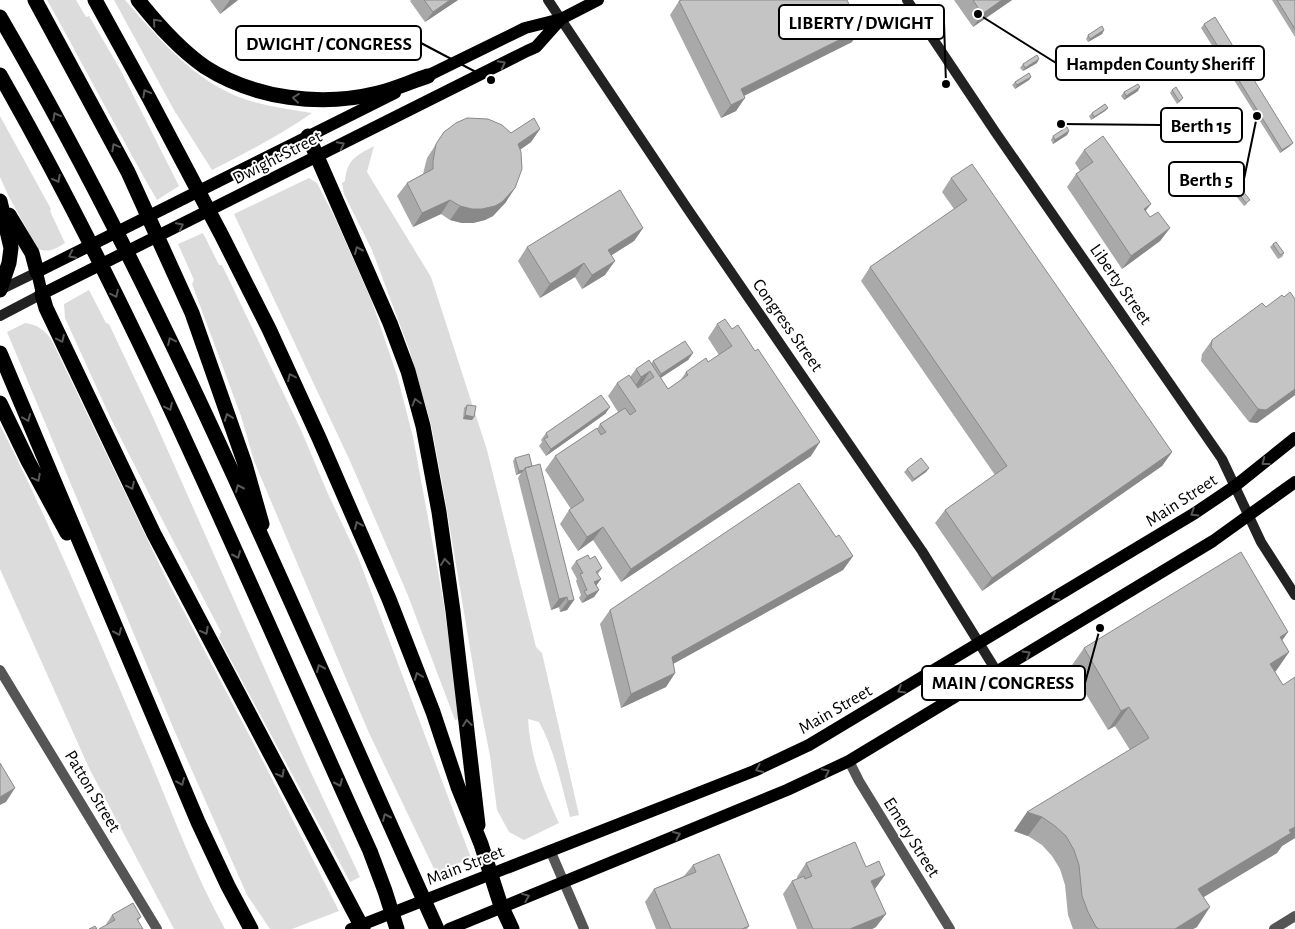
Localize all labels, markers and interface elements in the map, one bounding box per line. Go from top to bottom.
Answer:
callout: LIBERTY / DWIGHT [779,5,944,39]
text: LIBERTY / DWIGHT [788,14,934,33]
one-way arrow [153,19,162,28]
callout: DWIGHT / CONGRESS [236,26,421,60]
text: DWIGHT / CONGRESS [246,35,412,54]
callout: Hampden County Sheriff [1056,46,1264,80]
text: Hampden County Sheriff [1066,55,1256,74]
one-way arrow [496,60,505,70]
one-way arrow [143,90,153,99]
one-way arrow [291,93,299,104]
callout: Berth 15 [1161,108,1242,142]
one-way arrow [52,112,62,121]
text: Berth 15 [1170,117,1232,136]
street label: Dwight Street [230,128,325,188]
one-way arrow [336,141,345,151]
one-way arrow [111,143,121,152]
callout: Berth 5 [1169,162,1244,196]
text: Berth 5 [1179,171,1233,190]
one-way arrow [51,174,61,183]
one-way arrow [175,222,184,232]
street label: Liberty Street [1086,241,1155,328]
one-way arrow [354,246,365,255]
one-way arrow [68,248,77,259]
street label: Congress Street [749,276,826,375]
one-way arrow [109,289,119,298]
one-way arrow [55,334,65,343]
one-way arrow [167,337,177,346]
one-way arrow [287,373,297,382]
one-way arrow [412,398,422,407]
one-way arrow [163,402,174,411]
one-way arrow [21,413,32,422]
one-way arrow [224,413,234,422]
one-way arrow [1262,456,1271,464]
street label: Main Street [1143,471,1221,531]
one-way arrow [31,473,41,482]
one-way arrow [125,481,135,490]
one-way arrow [234,484,245,493]
one-way arrow [1191,507,1200,517]
one-way arrow [353,521,364,530]
one-way arrow [230,550,241,559]
one-way arrow [441,557,451,566]
one-way arrow [1052,591,1061,601]
one-way arrow [199,625,209,634]
one-way arrow [111,627,122,636]
one-way arrow [1021,651,1030,660]
one-way arrow [316,665,326,674]
callout: MAIN / CONGRESS [922,666,1085,700]
one-way arrow [414,672,424,680]
text: MAIN / CONGRESS [932,674,1074,693]
street label: Main Street [796,682,875,738]
one-way arrow [898,684,907,694]
one-way arrow [462,718,473,726]
street label: Patton Street [61,748,124,836]
one-way arrow [755,762,764,773]
one-way arrow [821,768,830,778]
one-way arrow [275,769,285,778]
one-way arrow [174,777,185,786]
one-way arrow [333,778,343,787]
street label: Emery Street [880,794,943,881]
one-way arrow [382,813,393,822]
one-way arrow [672,831,680,841]
street label: Main Street [424,843,507,889]
one-way arrow [521,893,530,903]

